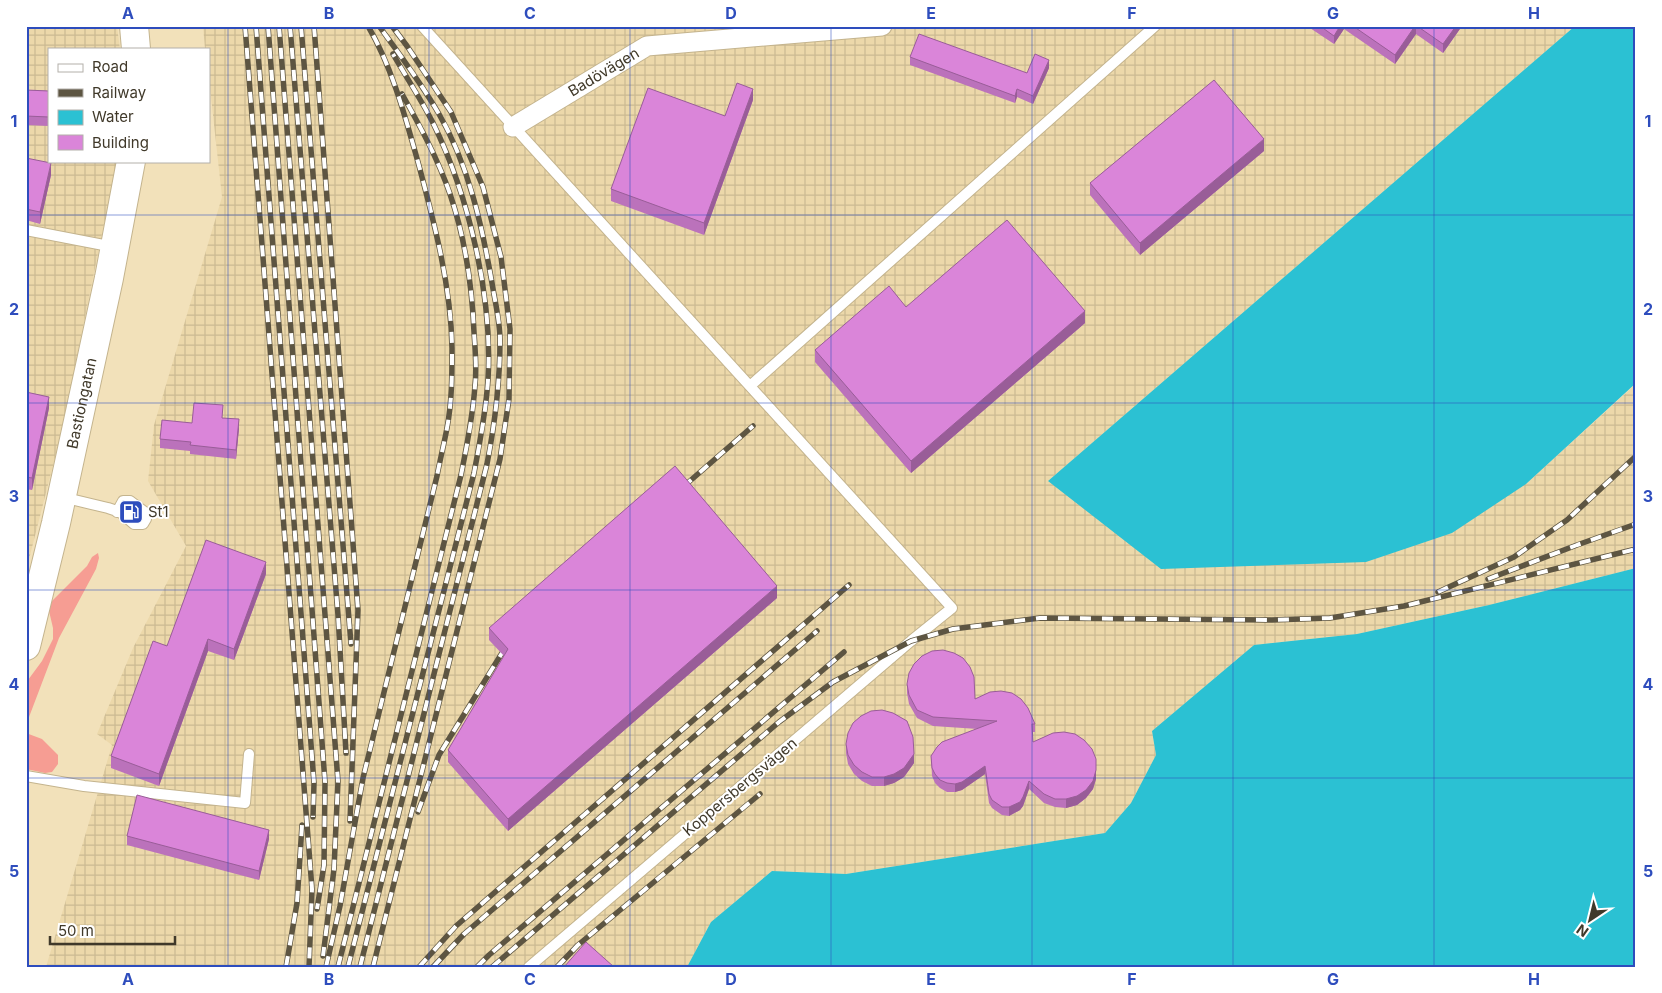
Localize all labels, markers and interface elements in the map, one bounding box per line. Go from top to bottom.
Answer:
text: A [122,3,134,23]
text: B [324,3,334,23]
text: C [524,3,536,23]
text: D [725,3,737,23]
text: E [926,3,936,23]
text: F [1127,3,1137,23]
text: G [1327,3,1339,23]
text: H [1528,3,1540,23]
street label: Badövägen [564,43,643,101]
legend [48,48,210,162]
text: Road [92,57,128,76]
text: Railway [92,83,147,102]
text: Water [92,107,134,126]
text: 1 [11,111,17,131]
text: 1 [1645,111,1651,131]
text: Building [92,133,149,152]
text: 2 [9,299,19,319]
text: 2 [1643,299,1653,319]
street label: Bastiongatan [62,356,100,451]
text: 3 [9,486,19,506]
text: 3 [1643,486,1653,506]
fuel station icon: St1 [118,499,144,525]
place label: St1 [148,502,169,521]
text: 4 [9,674,20,694]
text: 4 [1643,674,1654,694]
street label: Koppersbergsvägen [679,733,801,840]
text: 5 [9,861,19,881]
text: 5 [1643,861,1653,881]
north arrow [1564,896,1614,946]
scale bar [50,913,175,945]
text: 50 m [58,921,94,940]
text: N [1573,921,1592,941]
text: A [122,969,134,989]
text: B [324,969,334,989]
text: C [524,969,536,989]
text: D [725,969,737,989]
text: E [926,969,936,989]
text: F [1127,969,1137,989]
text: G [1327,969,1339,989]
text: H [1528,969,1540,989]

